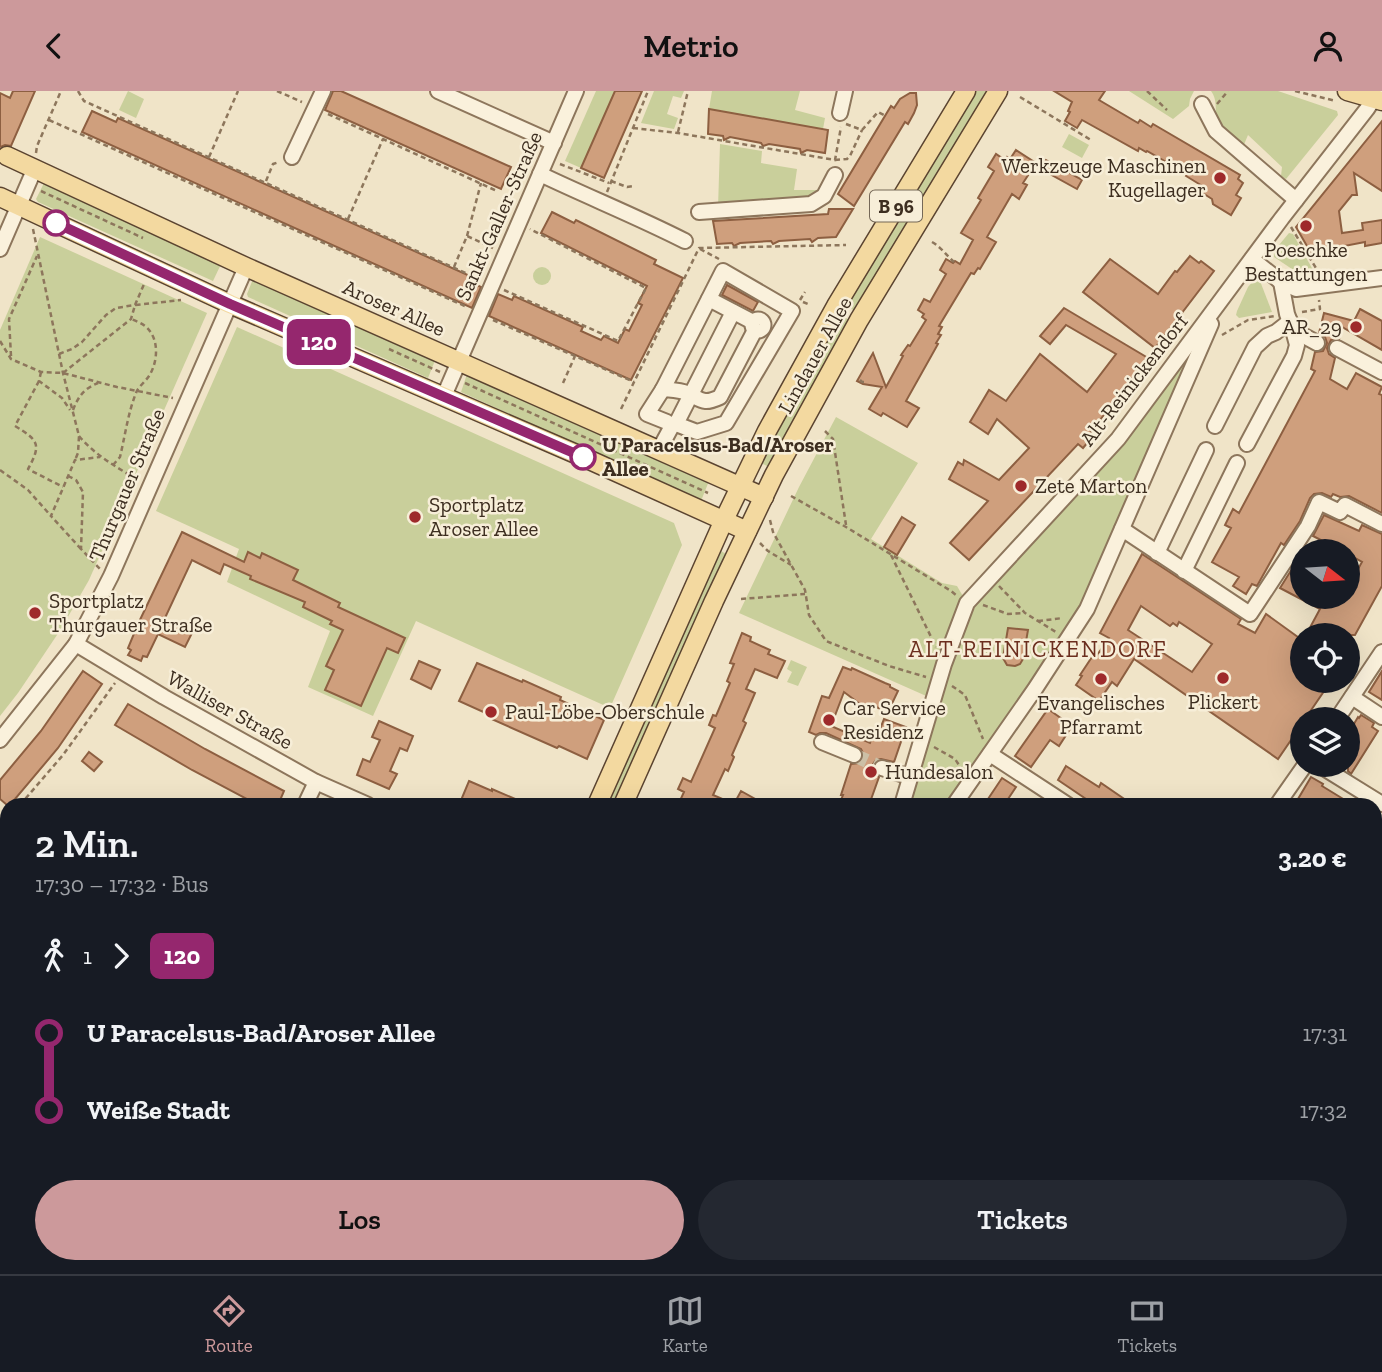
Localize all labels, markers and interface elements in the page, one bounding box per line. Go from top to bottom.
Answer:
icon: back [35,27,73,65]
text: Metrio [643,27,739,65]
icon: person [1309,27,1347,65]
street label: Sankt-Galler-Straße [450,127,547,304]
place label: Werkzeuge Maschinen Kugellager [1001,153,1206,202]
marker: Werkzeuge Maschinen Kugellager [1212,170,1228,186]
road number: B 96 [870,190,922,221]
unlabelled marker [43,210,69,236]
marker: Poeschke Bestattungen [1298,218,1314,234]
place label: Poeschke Bestattungen [1245,237,1367,286]
street label: Aroser Allee [339,274,449,341]
street label: Lindauer Allee [772,292,857,418]
street label: Alt-Reinickendorf [1074,308,1194,450]
place label: AR_29 [1282,314,1342,339]
line badge: 120 [279,319,359,365]
marker: AR_29 [1348,319,1364,335]
text: 120 [301,327,337,356]
street label: Thurgauer Straße [83,405,170,565]
place label: U Paracelsus-Bad/Aroser Allee [602,432,834,481]
marker: U Paracelsus-Bad/Aroser Allee [570,444,596,470]
place label: Zete Marton [1035,473,1147,498]
marker: Zete Marton [1013,478,1029,494]
place label: Sportplatz Aroser Allee [429,492,539,541]
marker: Sportplatz Aroser Allee [407,509,423,525]
north arrow [1290,539,1360,609]
map controls [1290,539,1360,777]
place label: Sportplatz Thurgauer Straße [49,588,213,637]
marker: Sportplatz Thurgauer Straße [27,605,43,621]
button: locate [1290,623,1360,693]
district label: ALT-REINICKENDORF [908,635,1168,663]
street label: Walliser Straße [163,665,298,754]
marker: Plickert [1215,670,1231,686]
marker: Evangelisches Pfarramt [1093,671,1109,687]
place label: Plickert [1188,689,1258,714]
place label: Evangelisches Pfarramt [1037,690,1165,739]
place label: Car Service Residenz [843,695,946,744]
place label: Paul-Löbe-Oberschule [505,699,705,724]
marker: Paul-Löbe-Oberschule [483,704,499,720]
button: layers [1290,707,1360,777]
marker: Car Service Residenz [821,712,837,728]
place label: Hundesalon [885,759,993,784]
marker: Hundesalon [863,764,879,780]
text: 2 Min. [35,821,138,867]
text: 3.20 € [1278,842,1347,874]
text: 17:30 – 17:32 · Bus [35,870,209,898]
icon: walk [35,937,73,975]
icon: forward [102,937,140,975]
text: 120 [164,941,200,970]
text: 1 [83,942,92,970]
text: U Paracelsus-Bad/Aroser Allee [87,1017,435,1049]
text: 17:31 [1302,1019,1347,1047]
text: Weiße Stadt [87,1094,230,1126]
text: 17:32 [1299,1096,1347,1124]
button: Los [35,1180,684,1260]
button: Tickets [698,1180,1347,1260]
tab: Route [205,1292,253,1357]
tab: Karte [662,1292,708,1357]
tab: Tickets [1117,1292,1177,1357]

